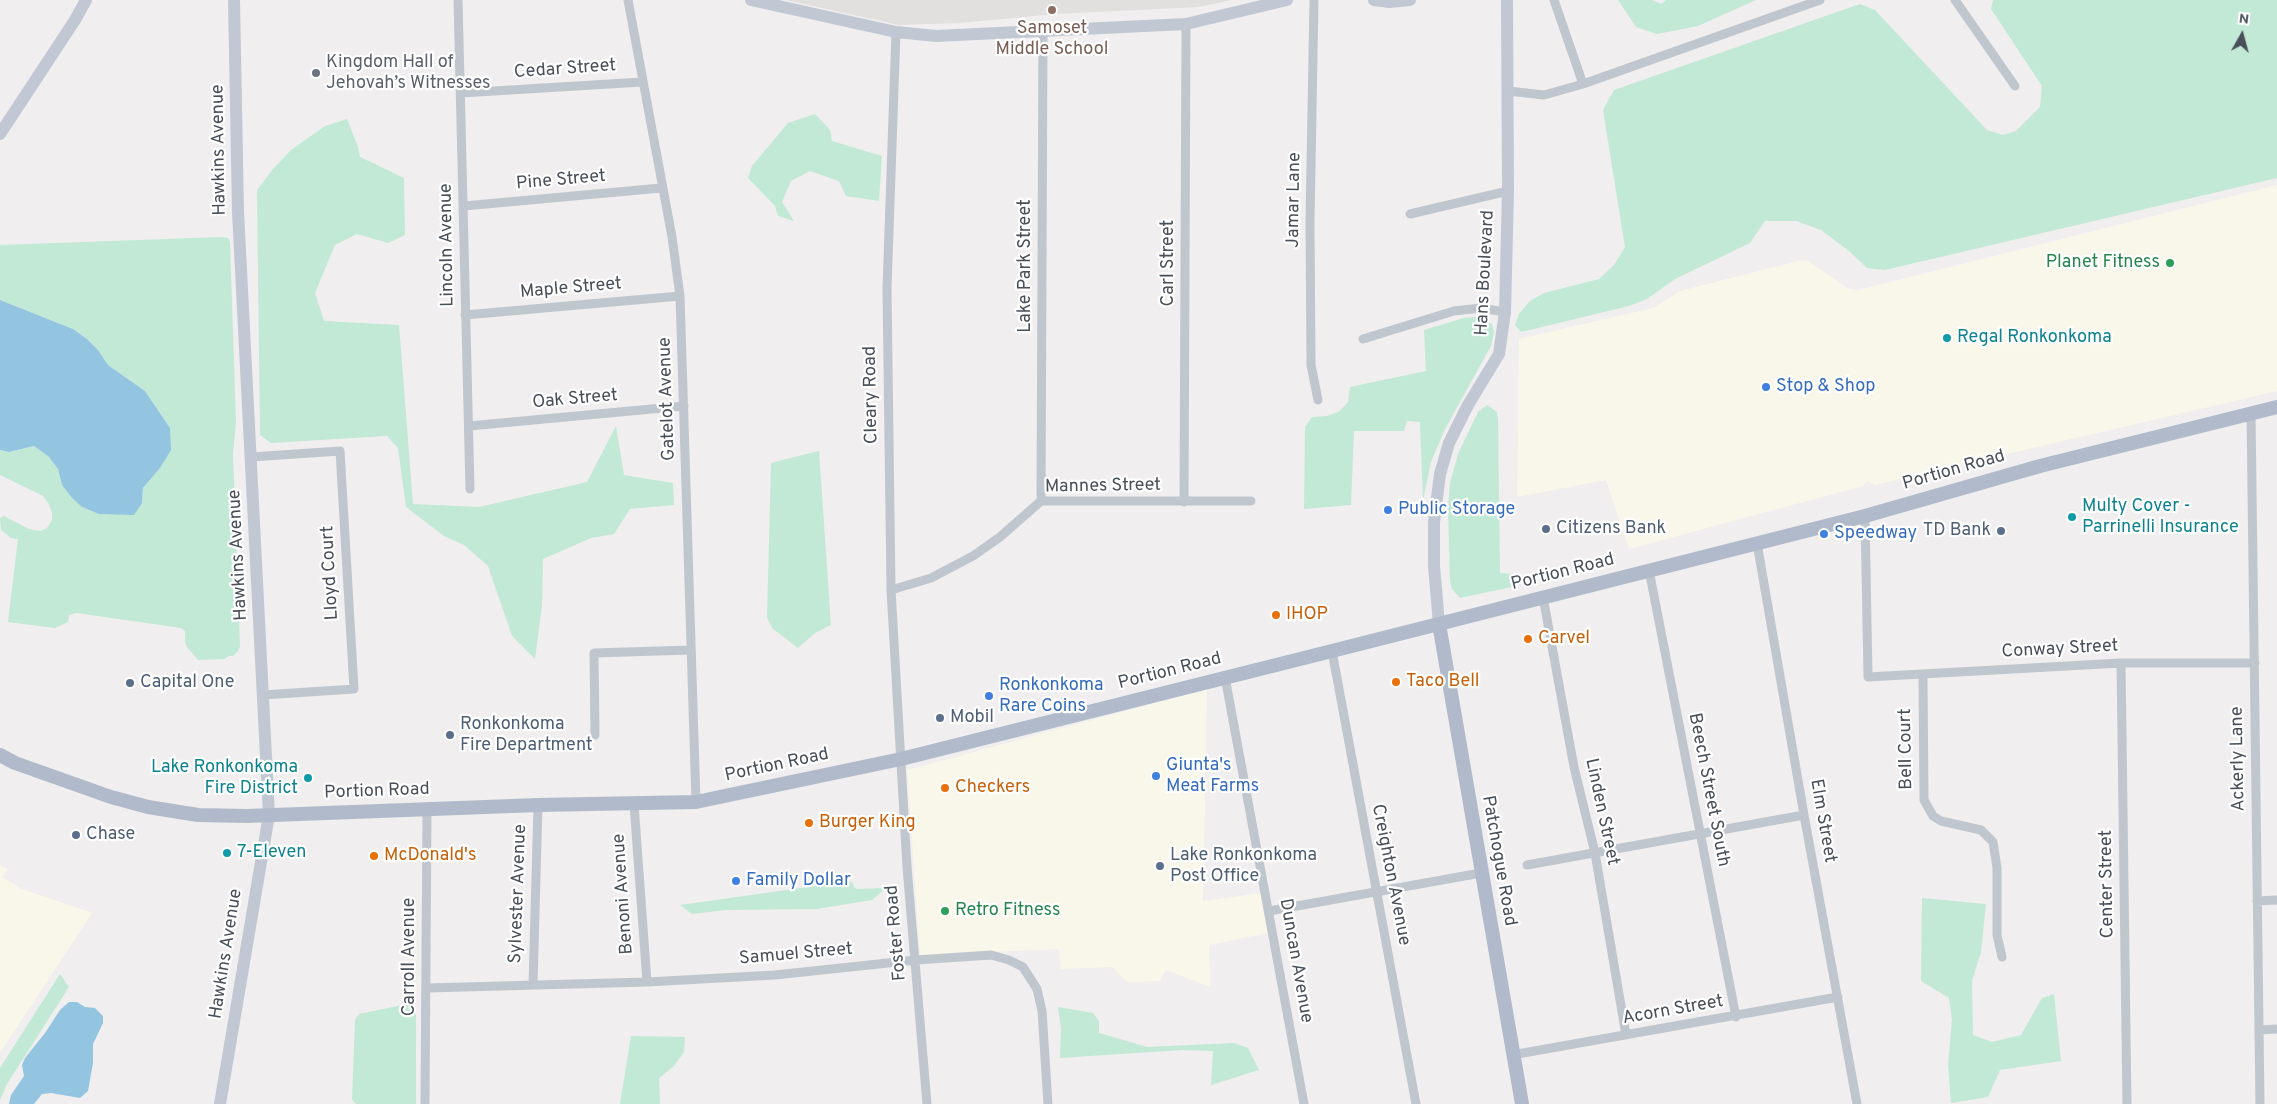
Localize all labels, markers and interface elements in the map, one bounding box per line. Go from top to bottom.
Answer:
marker: Samoset Middle School [1046,4,1058,16]
north arrow [2217,10,2267,60]
text: N [2238,11,2250,29]
place label: Samoset Middle School [996,18,1108,60]
place label: Kingdom Hall of Jehovah’s Witnesses [326,52,490,94]
street label: Cedar Street [513,56,617,84]
marker: Kingdom Hall of Jehovah’s Witnesses [310,67,322,79]
street label: Hawkins Avenue [208,84,232,216]
street label: Jamar Lane [1283,152,1307,248]
street label: Pine Street [515,166,607,196]
street label: Lincoln Avenue [436,183,460,307]
street label: Lake Park Street [1015,199,1037,333]
street label: Hans Boulevard [1472,210,1500,336]
street label: Carl Street [1158,220,1180,306]
place label: Planet Fitness [2046,252,2160,274]
marker: Planet Fitness [2164,257,2176,269]
street label: Maple Street [519,274,623,304]
place label: Regal Ronkonkoma [1957,327,2112,349]
marker: Regal Ronkonkoma [1941,332,1953,344]
street label: Gatelot Avenue [655,337,681,461]
street label: Cleary Road [860,346,884,444]
place label: Stop & Shop [1776,376,1875,398]
marker: Stop & Shop [1760,381,1772,393]
street label: Oak Street [531,386,619,414]
street label: Portion Road [1900,446,2008,496]
street label: Mannes Street [1045,475,1161,499]
street label: Hawkins Avenue [225,489,253,621]
place label: Multy Cover - Parrinelli Insurance [2082,496,2239,538]
place label: Public Storage [1398,499,1515,521]
marker: Public Storage [1382,504,1394,516]
marker: Multy Cover - Parrinelli Insurance [2066,511,2078,523]
place label: Citizens Bank [1556,518,1666,540]
place label: TD Bank [1923,520,1991,542]
marker: Citizens Bank [1540,523,1552,535]
place label: Speedway [1834,523,1917,545]
street label: Lloyd Court [318,525,344,621]
marker: TD Bank [1995,525,2007,537]
marker: Speedway [1818,528,1830,540]
street label: Portion Road [1509,550,1617,596]
place label: IHOP [1286,604,1328,626]
marker: IHOP [1270,609,1282,621]
place label: Carvel [1538,628,1590,650]
marker: Carvel [1522,633,1534,645]
street label: Conway Street [2001,636,2119,664]
street label: Portion Road [1116,649,1224,695]
place label: Taco Bell [1406,671,1480,693]
place label: Capital One [140,672,234,694]
place label: Ronkonkoma Rare Coins [999,675,1103,718]
marker: Taco Bell [1390,676,1402,688]
marker: Capital One [124,677,136,689]
marker: Ronkonkoma Rare Coins [983,690,995,702]
street label: Ackerly Lane [2227,706,2251,812]
place label: Mobil [950,707,994,729]
street label: Bell Court [1895,708,1919,790]
street label: Beech Street South [1682,711,1734,869]
marker: Mobil [934,712,946,724]
place label: Ronkonkoma Fire Department [460,714,593,756]
marker: Ronkonkoma Fire Department [444,729,456,741]
street label: Portion Road [723,744,831,788]
place label: Giunta's Meat Farms [1166,755,1259,798]
street label: Linden Street [1579,756,1623,868]
place label: Lake Ronkonkoma Fire District [151,757,298,800]
marker: Giunta's Meat Farms [1150,770,1162,782]
marker: Lake Ronkonkoma Fire District [302,772,314,784]
place label: Checkers [955,777,1030,799]
street label: Elm Street [1804,778,1840,864]
street label: Portion Road [324,779,430,805]
marker: Checkers [939,782,951,794]
street label: Patchogue Road [1476,794,1520,928]
street label: Creighton Avenue [1366,802,1414,948]
place label: Burger King [819,812,916,834]
marker: Burger King [803,817,815,829]
place label: Chase [86,824,135,846]
street label: Sylvester Avenue [506,824,532,964]
marker: Chase [70,829,82,841]
street label: Center Street [2096,829,2120,939]
street label: Benoni Avenue [609,833,639,955]
place label: 7-Eleven [237,842,306,864]
place label: McDonald's [384,845,476,867]
place label: Lake Ronkonkoma Post Office [1170,845,1317,888]
marker: 7-Eleven [221,847,233,859]
marker: McDonald's [368,850,380,862]
marker: Lake Ronkonkoma Post Office [1154,860,1166,872]
place label: Family Dollar [746,870,851,892]
marker: Family Dollar [730,875,742,887]
street label: Foster Road [882,884,912,982]
street label: Hawkins Avenue [206,887,248,1021]
street label: Duncan Avenue [1273,897,1317,1025]
street label: Carroll Avenue [399,898,421,1016]
place label: Retro Fitness [955,900,1060,922]
marker: Retro Fitness [939,905,951,917]
street label: Samuel Street [738,939,854,971]
street label: Acorn Street [1621,992,1725,1030]

